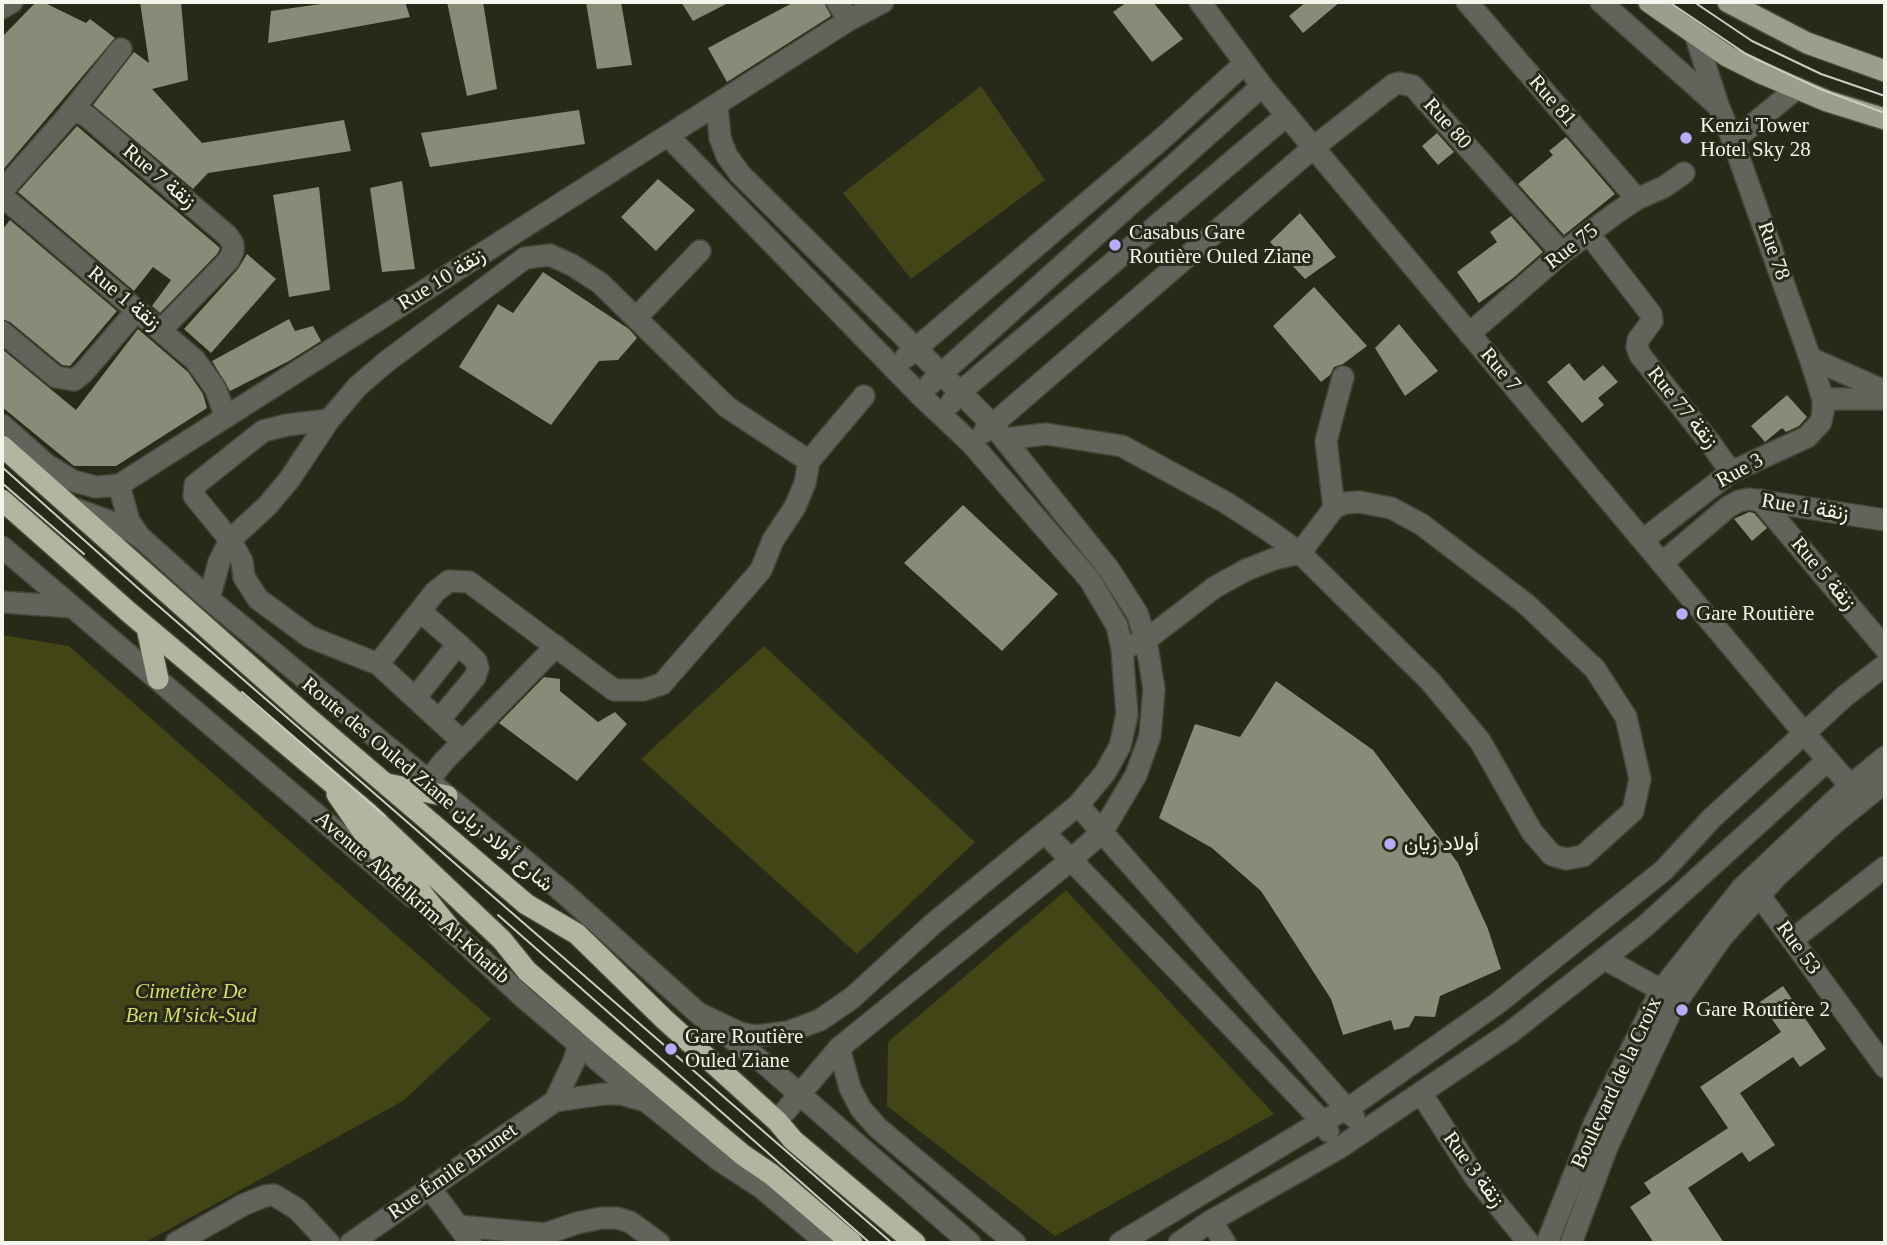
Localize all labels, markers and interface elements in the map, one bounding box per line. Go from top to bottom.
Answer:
street label: Rue 81 [1523,70,1581,132]
street label: Rue 80 [1418,93,1476,155]
place label: Kenzi Tower Hotel Sky 28 [1700,113,1811,163]
marker: Kenzi Tower Hotel Sky 28 [1678,130,1694,146]
street label: Rue 7 زنقة [117,139,201,215]
street label: Rue 78 [1751,218,1795,284]
street label: Rue 75 [1541,219,1603,275]
place label: Casabus Gare Routière Ouled Ziane [1129,220,1311,270]
marker: Casabus Gare Routière Ouled Ziane [1107,237,1123,253]
street label: Rue 10 زنقة [394,243,490,317]
street label: Rue 1 زنقة [82,261,166,337]
street label: Rue 7 [1474,343,1526,397]
street label: Rue 77 زنقة [1641,362,1723,454]
street label: Rue 3 [1712,448,1768,494]
street label: Rue 1 زنقة [1760,489,1850,527]
street label: Rue 5 زنقة [1785,532,1861,616]
place label: Gare Routière [1696,601,1814,627]
marker: Gare Routière [1674,606,1690,622]
street label: Route des Ouled Ziane شارع أولاد زيان [296,672,558,898]
street label: Avenue Abdelkrim Al-Khatib [309,806,515,990]
place label: أولاد زيان [1404,831,1479,857]
marker: أولاد زيان [1382,836,1398,852]
street label: Rue 53 [1770,916,1826,980]
park label: Cimetière De Ben M'sick-Sud [125,979,257,1029]
street label: Boulevard de la Croix [1566,993,1668,1173]
place label: Gare Routière 2 [1696,997,1830,1023]
marker: Gare Routière 2 [1674,1002,1690,1018]
place label: Gare Routière Ouled Ziane [685,1024,803,1074]
marker: Gare Routière Ouled Ziane [663,1041,679,1057]
street label: Rue Émile Brunet [384,1118,522,1226]
street label: Rue 3 زنقة [1437,1127,1509,1213]

